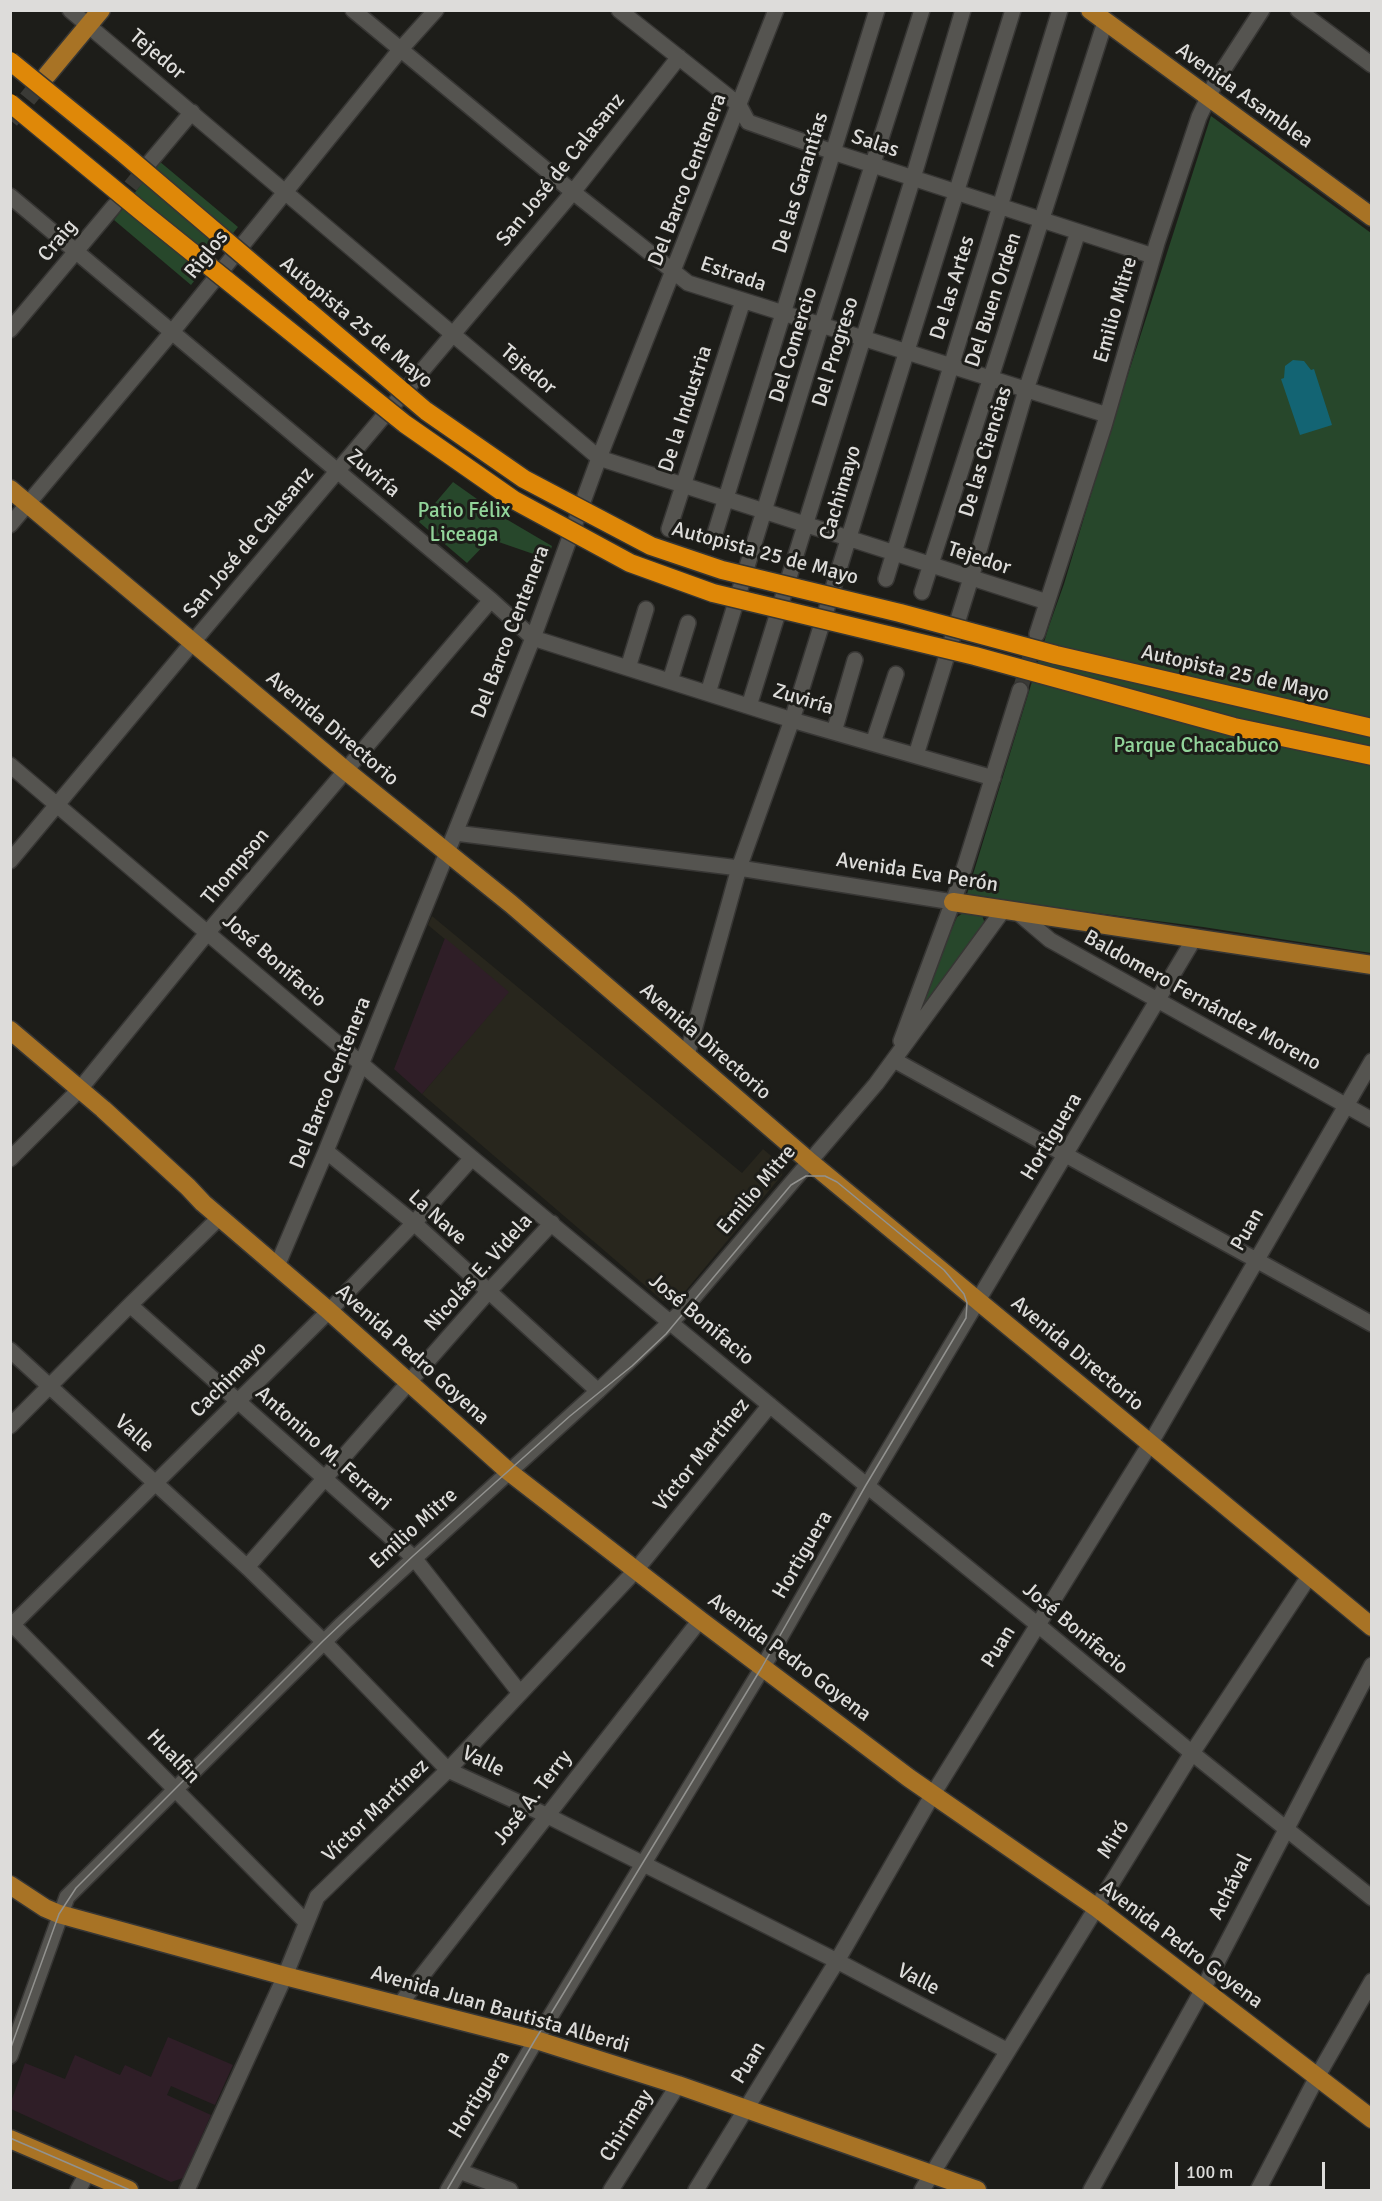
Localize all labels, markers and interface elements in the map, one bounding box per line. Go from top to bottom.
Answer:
street label: Tejedor [124,24,190,86]
street label: Avenida Asamblea [1170,38,1318,154]
street label: San José de Calasanz [491,88,631,252]
street label: Del Barco Centenera [643,90,733,270]
street label: De las Garantías [768,109,834,257]
street label: Salas [848,125,902,163]
street label: Craig [33,215,83,267]
street label: Riglos [180,226,234,284]
street label: Del Buen Orden [960,229,1028,371]
street label: De las Artes [925,233,981,343]
street label: Autopista 25 de Mayo [274,252,438,394]
street label: Estrada [697,252,769,298]
street label: Emilio Mitre [1089,254,1143,366]
street label: Del Comercio [764,284,824,406]
street label: Del Progreso [807,294,865,410]
street label: Tejedor [495,339,561,401]
street label: De la Industria [654,343,718,475]
street label: De las Ciencias [954,384,1018,520]
street label: Cachimayo [815,443,867,543]
street label: Zuviría [341,444,405,504]
street label: San José de Calasanz [178,462,320,624]
park label: Patio Félix Liceaga [418,498,510,548]
street label: Autopista 25 de Mayo [669,517,861,591]
street label: Tejedor [944,537,1014,581]
street label: Del Barco Centenera [466,542,556,722]
street label: Autopista 25 de Mayo [1139,640,1331,708]
street label: Avenida Directorio [260,666,404,792]
street label: Zuviría [770,679,836,721]
park label: Parque Chacabuco [1113,733,1279,759]
street label: Thompson [197,824,275,910]
street label: Avenida Eva Perón [834,848,1000,898]
street label: José Bonifacio [217,909,331,1013]
street label: Baldomero Fernández Moreno [1079,925,1325,1077]
street label: Avenida Directorio [634,978,776,1106]
street label: Del Barco Centenera [285,993,377,1173]
street label: Hortiguera [1016,1089,1088,1185]
street label: Emilio Mitre [712,1140,802,1240]
street label: La Nave [402,1185,472,1251]
street label: Puan [1226,1204,1270,1256]
street label: Nicolás E. Videla [420,1209,538,1337]
street label: José Bonifacio [643,1269,759,1371]
street label: Avenida Pedro Goyena [330,1279,494,1431]
street label: Avenida Directorio [1005,1291,1149,1417]
street label: Cachimayo [186,1337,272,1423]
street label: Antonino M. Ferrari [250,1381,396,1517]
street label: Víctor Martínez [649,1393,755,1517]
street label: Valle [109,1410,159,1458]
street label: Emilio Mitre [365,1483,463,1575]
street label: Hortiguera [768,1506,838,1604]
street label: José Bonifacio [1017,1578,1133,1680]
street label: Avenida Pedro Goyena [702,1588,876,1728]
street label: Puan [976,1621,1022,1673]
street label: Hualfin [141,1725,205,1789]
street label: Valle [458,1741,508,1783]
street label: José A. Terry [488,1746,578,1850]
street label: Víctor Martínez [317,1754,435,1868]
street label: Miró [1092,1816,1136,1864]
street label: Achával [1204,1850,1258,1924]
street label: Avenida Pedro Goyena [1094,1875,1268,2015]
street label: Valle [893,1958,943,2002]
street label: Avenida Juan Bautista Alberdi [368,1961,632,2059]
street label: Puan [726,2037,772,2089]
street label: Hortiguera [444,2047,516,2143]
street label: Chirimay [595,2085,659,2167]
scale bar [1178,2150,1328,2188]
text: 100 m [1186,2161,1233,2183]

